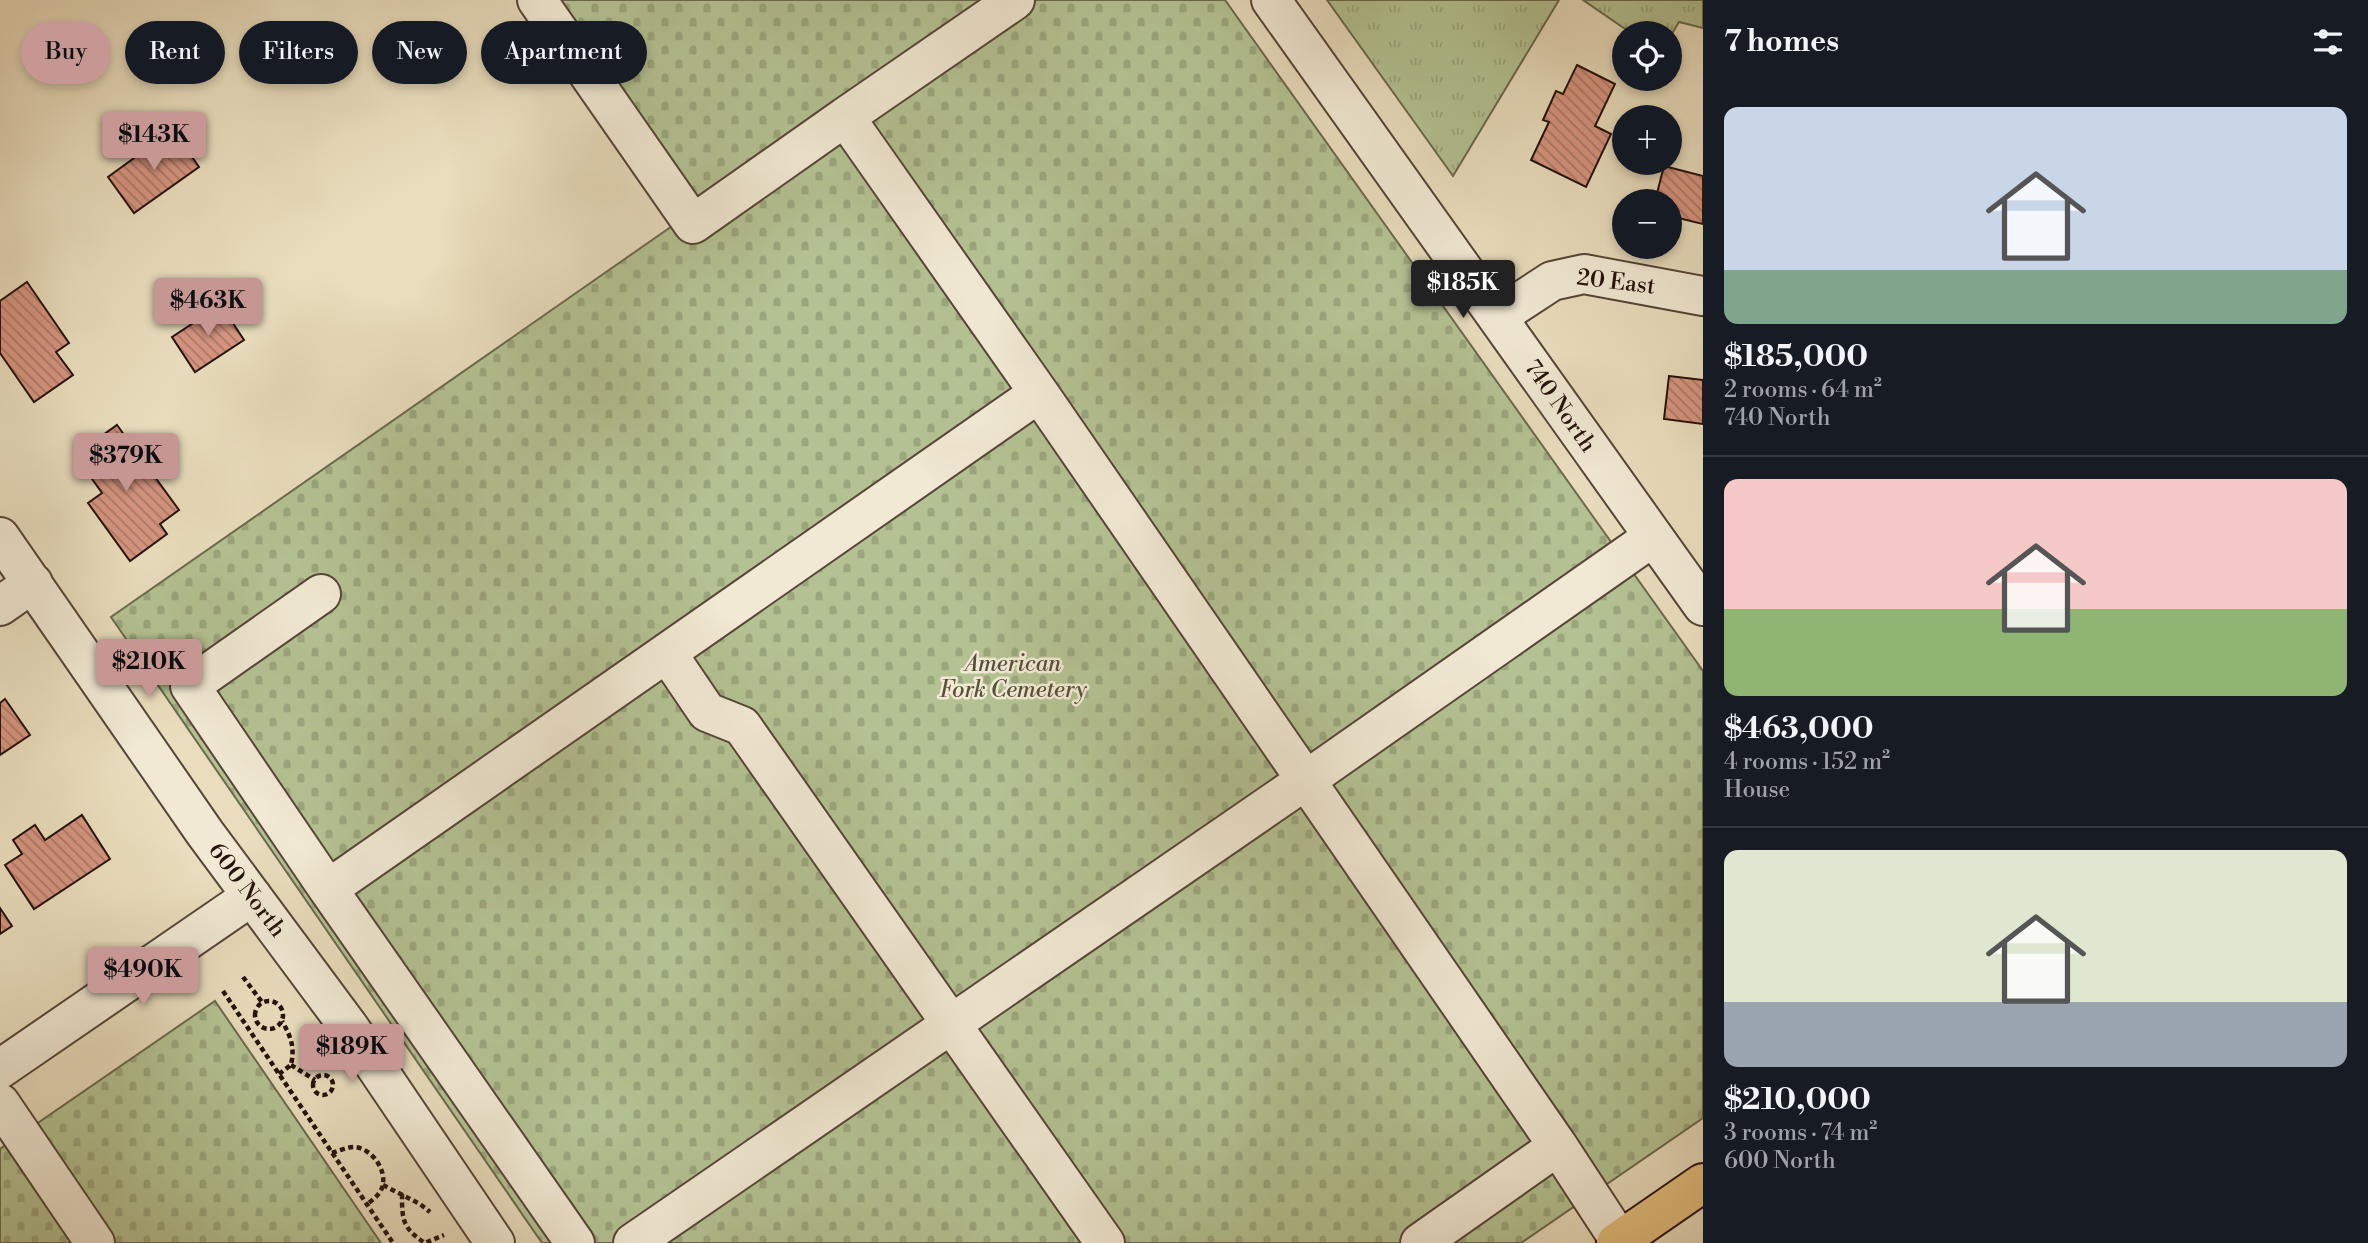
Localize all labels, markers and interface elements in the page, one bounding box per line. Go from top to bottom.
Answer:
chip: Buy [21,21,111,84]
chip: Rent [125,21,225,84]
chip: Filters [239,21,358,84]
chip: New [372,21,467,84]
chip: Apartment [481,21,647,84]
map controls [1612,21,1682,259]
button: locate [1612,21,1682,91]
text: 7 homes [1724,23,1839,61]
icon: filters [2309,23,2347,61]
button: + [1612,105,1682,175]
pin: $143K [105,113,203,172]
text: $143K [118,121,190,149]
icon: home [1973,153,2099,279]
button: − [1612,189,1682,259]
pin: $185K [1414,260,1512,320]
street label: 20 East [1575,263,1657,301]
text: $185K [1427,269,1499,297]
pin: $463K [159,278,257,338]
text: $463K [170,287,246,315]
text: $185,000 [1724,338,1868,376]
street label: 740 North [1518,354,1602,458]
text: 2 rooms · 64 m² [1724,376,1882,404]
text: 740 North [1724,404,1830,432]
pin: $379K [77,434,175,493]
text: $379K [89,442,163,470]
icon: home [1973,525,2099,651]
pin: $210K [100,640,198,699]
text: $210K [112,648,186,676]
park label: American Fork Cemetery [939,650,1088,704]
text: $463,000 [1724,710,1874,748]
text: 4 rooms · 152 m² [1724,748,1890,776]
text: House [1724,776,1790,804]
street label: 600 North [202,837,292,943]
icon: home [1973,896,2099,1022]
pin: $490K [94,948,192,1007]
text: $490K [104,956,182,984]
pin: $189K [303,1024,401,1084]
text: $189K [316,1033,388,1061]
text: $210,000 [1724,1081,1871,1119]
text: 3 rooms · 74 m² [1724,1119,1877,1147]
text: 600 North [1724,1147,1836,1175]

